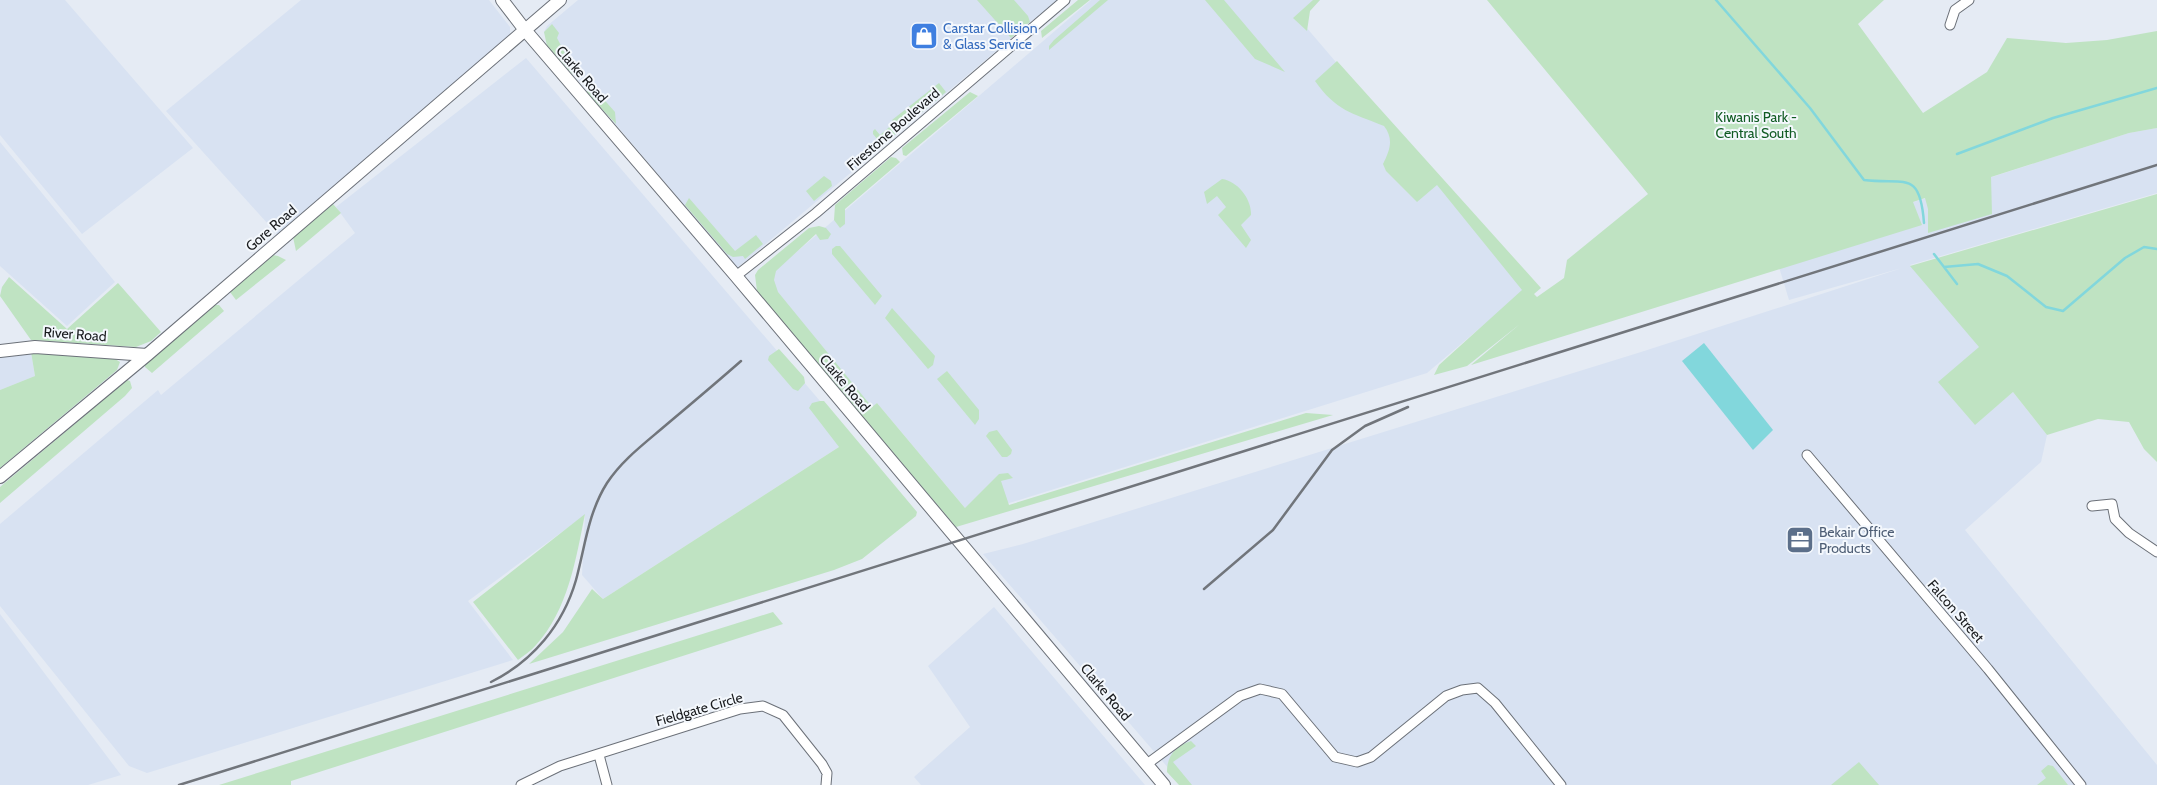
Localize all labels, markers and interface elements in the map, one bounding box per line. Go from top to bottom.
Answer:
place label: Carstar Collision & Glass Service [943,19,1038,53]
shop icon: Carstar Collision & Glass Service [909,21,939,51]
street label: Clarke Road [552,42,612,106]
street label: Firestone Boulevard [843,84,943,174]
park label: Kiwanis Park - Central South [1715,108,1797,142]
street label: Gore Road [242,201,300,255]
street label: River Road [43,323,107,345]
street label: Clarke Road [816,351,874,415]
place label: Bekair Office Products [1819,523,1894,557]
office icon: Bekair Office Products [1785,525,1815,555]
street label: Falcon Street [1924,576,1988,646]
street label: Clarke Road [1077,660,1135,724]
street label: Fieldgate Circle [653,688,745,730]

